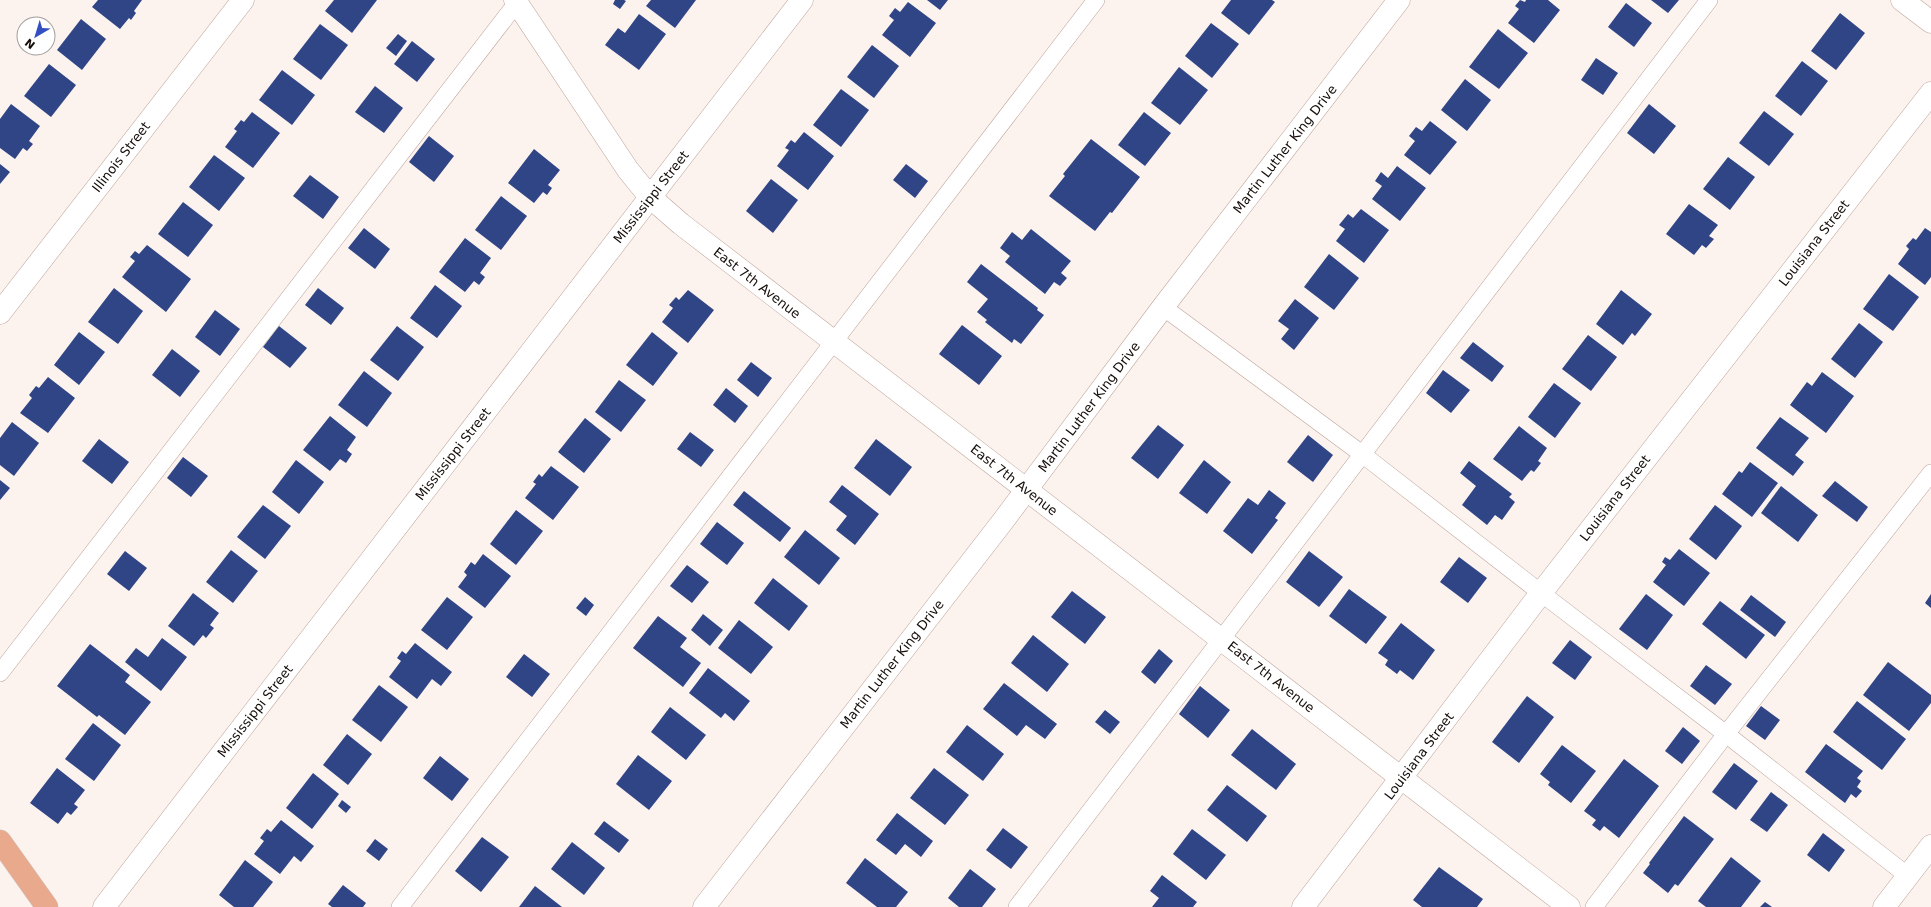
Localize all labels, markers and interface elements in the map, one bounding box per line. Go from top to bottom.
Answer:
north arrow [16,16,56,56]
text: N [23,36,38,51]
street label: Martin Luther King Drive [1230,82,1340,216]
street label: Illinois Street [89,119,153,195]
street label: Mississippi Street [610,148,692,246]
street label: Louisiana Street [1776,197,1852,289]
street label: East 7th Avenue [711,244,803,322]
street label: Martin Luther King Drive [1035,339,1143,475]
street label: Mississippi Street [412,405,494,503]
street label: East 7th Avenue [968,441,1060,519]
street label: Louisiana Street [1577,452,1653,544]
street label: Martin Luther King Drive [837,597,947,731]
street label: East 7th Avenue [1225,638,1317,716]
street label: Mississippi Street [214,662,296,760]
street label: Louisiana Street [1381,710,1457,802]

